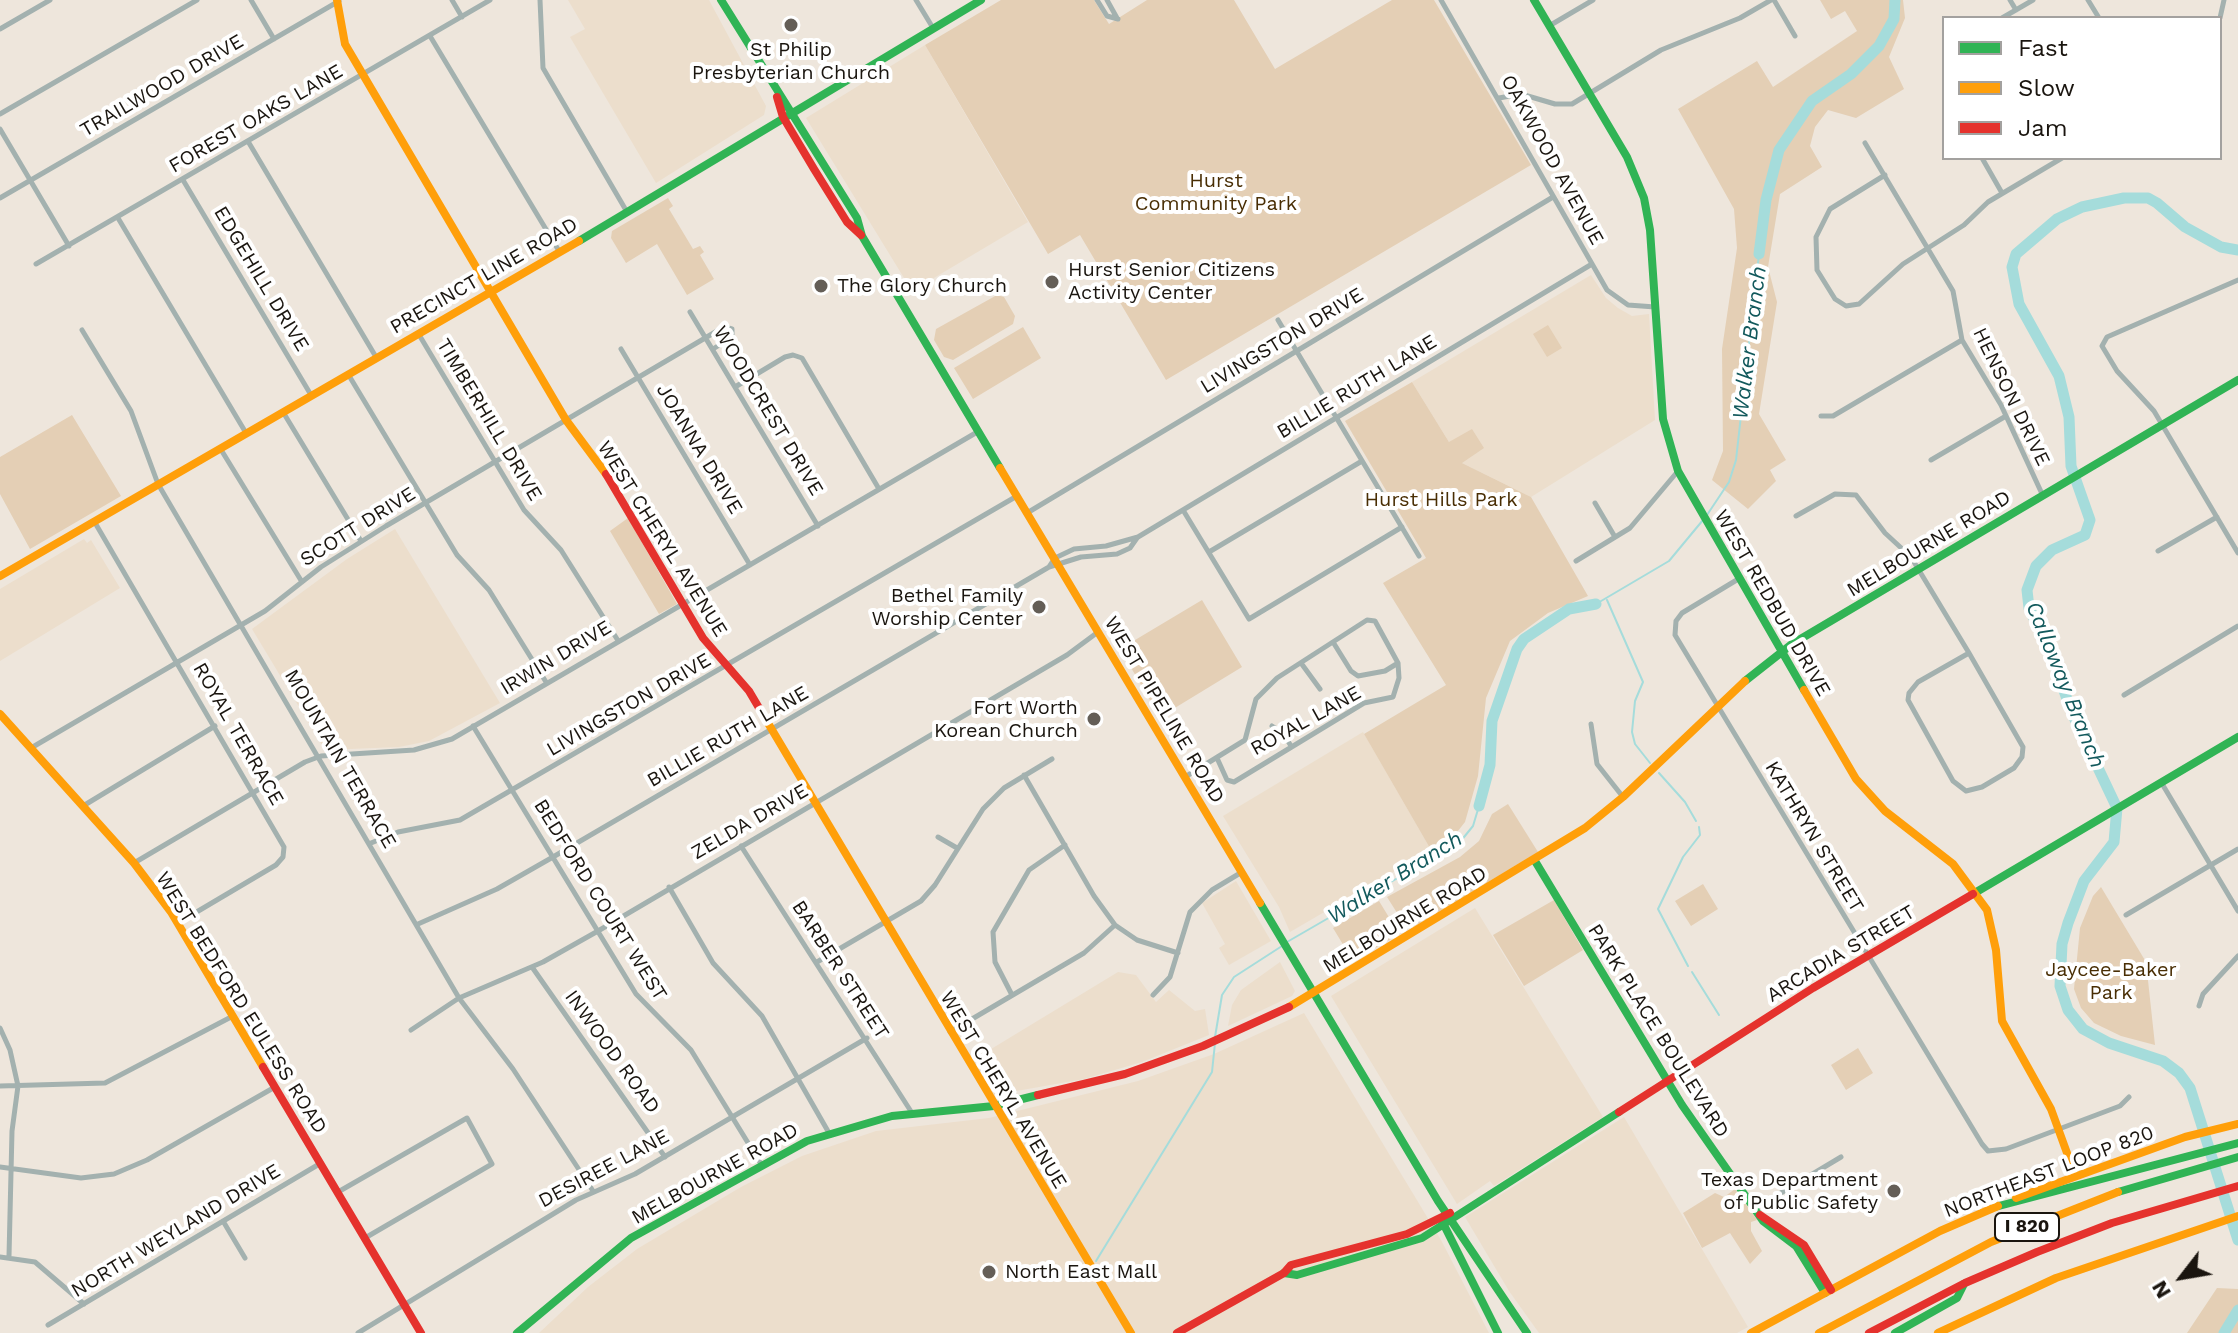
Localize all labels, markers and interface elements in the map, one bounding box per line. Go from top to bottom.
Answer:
marker: St Philip Presbyterian Church [782,16,800,34]
legend [1942,16,2222,160]
street label: TRAILWOOD DRIVE [76,29,248,143]
text: Fast [2018,34,2068,62]
place label: St Philip Presbyterian Church [692,38,890,85]
street label: FOREST OAKS LANE [165,59,347,179]
street label: OAKWOOD AVENUE [1495,71,1609,249]
text: Slow [2018,74,2075,102]
text: Jam [2018,114,2068,142]
park label: Hurst Community Park [1135,169,1297,216]
street label: EDGEHILL DRIVE [208,202,314,356]
street label: PRECINCT LINE ROAD [386,213,582,339]
place label: Hurst Senior Citizens Activity Center [1068,258,1275,305]
water label: Walker Branch [1727,265,1773,421]
marker: Hurst Senior Citizens Activity Center [1043,273,1061,291]
place label: The Glory Church [837,274,1007,298]
marker: The Glory Church [812,277,830,295]
street label: LIVINGSTON DRIVE [1196,283,1368,399]
street label: WOODCREST DRIVE [708,322,828,500]
street label: HENSON DRIVE [1967,324,2055,470]
street label: BILLIE RUTH LANE [1273,330,1441,444]
street label: TIMBERHILL DRIVE [431,335,547,505]
street label: JOANNA DRIVE [651,379,747,519]
street label: WEST CHERYL AVENUE [592,437,732,641]
street label: SCOTT DRIVE [296,482,420,572]
street label: MELBOURNE ROAD [1843,486,2015,602]
park label: Hurst Hills Park [1365,488,1517,512]
street label: WEST REDBUD DRIVE [1709,505,1835,701]
place label: Bethel Family Worship Center [872,584,1023,631]
marker: Bethel Family Worship Center [1030,598,1048,616]
water label: Calloway Branch [2020,598,2110,772]
street label: WEST PIPELINE ROAD [1099,612,1229,808]
street label: IRWIN DRIVE [496,616,616,700]
street label: LIVINGSTON DRIVE [543,648,715,762]
street label: ROYAL TERRACE [187,658,289,810]
street label: MOUNTAIN TERRACE [279,665,401,853]
street label: BILLIE RUTH LANE [643,681,813,793]
street label: ROYAL LANE [1247,681,1365,761]
place label: Fort Worth Korean Church [934,696,1078,743]
marker: Fort Worth Korean Church [1085,710,1103,728]
street label: KATHRYN STREET [1759,757,1869,917]
street label: ZELDA DRIVE [687,779,813,865]
street label: BEDFORD COURT WEST [528,795,672,1005]
water label: Walker Branch [1323,826,1467,930]
street label: MELBOURNE ROAD [1319,862,1491,978]
street label: WEST BEDFORD EULESS ROAD [150,868,332,1138]
street label: BARBER STREET [786,896,894,1044]
street label: ARCADIA STREET [1762,900,1920,1008]
street label: PARK PLACE BOULEVARD [1582,920,1734,1142]
park label: Jaycee-Baker Park [2045,958,2177,1005]
street label: INWOOD ROAD [559,986,665,1118]
street label: WEST CHERYL AVENUE [934,987,1072,1193]
street label: MELBOURNE ROAD [627,1118,803,1230]
street label: NORTHEAST LOOP 820 [1941,1121,2157,1223]
street label: DESIREE LANE [535,1125,673,1213]
street label: NORTH WEYLAND DRIVE [67,1159,285,1303]
place label: Texas Department of Public Safety [1701,1168,1878,1215]
marker: Texas Department of Public Safety [1885,1182,1903,1200]
road number: I 820 [1995,1213,2059,1241]
north arrow [2142,1237,2222,1317]
place label: North East Mall [1005,1260,1157,1284]
marker: North East Mall [980,1263,998,1281]
text: N [2146,1276,2176,1303]

